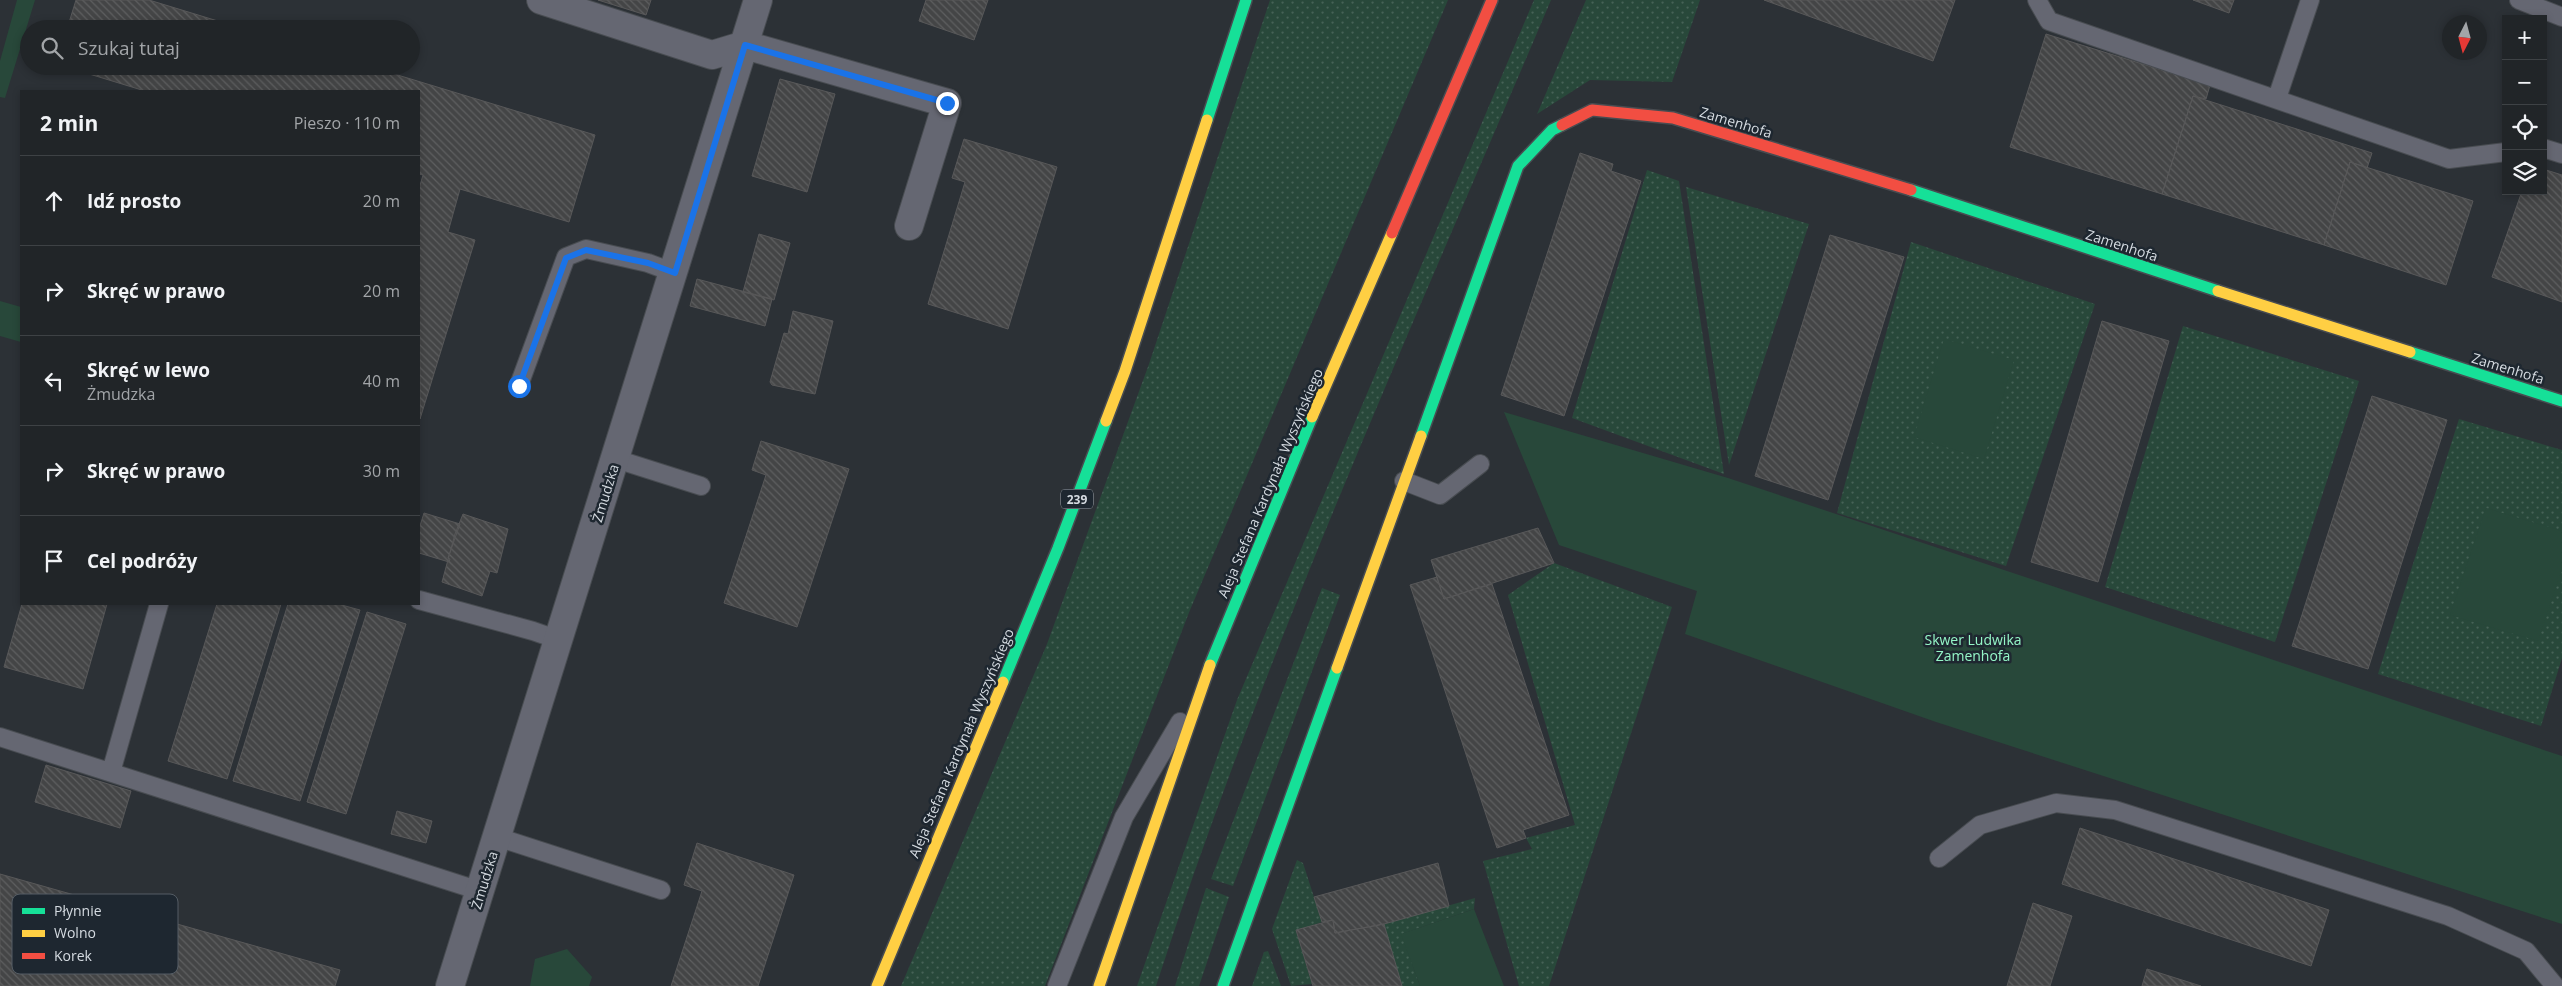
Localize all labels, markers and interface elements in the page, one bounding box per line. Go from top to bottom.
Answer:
north arrow [2442,15,2487,60]
map controls [2502,15,2547,195]
button: + [2502,15,2547,60]
search box [20,20,420,75]
icon: search [38,34,66,62]
text: Szukaj tutaj [78,35,180,61]
button: − [2502,60,2547,105]
route end [936,92,959,115]
street label: Zamenhofa [1698,102,1774,142]
button: locate [2502,105,2547,150]
text: 2 min [40,109,98,137]
text: Pieszo · 110 m [294,112,400,134]
button: layers [2502,150,2547,195]
icon: ahead [40,187,68,215]
text: Idź prosto [87,188,181,214]
text: 20 m [363,190,400,212]
street label: Zamenhofa [2084,224,2160,266]
icon: right [40,277,68,305]
text: Skręć w prawo [87,278,225,304]
text: 20 m [363,280,400,302]
street label: Zamenhofa [2470,348,2546,388]
text: Skręć w lewo [87,357,210,383]
street label: Aleja Stefana Kardynała Wyszyńskiego [1213,365,1327,601]
icon: left [40,367,68,395]
text: 40 m [363,370,400,392]
route start [508,375,531,398]
text: Żmudzka [87,383,155,405]
icon: right [40,457,68,485]
text: Skręć w prawo [87,458,225,484]
text: 30 m [363,460,400,482]
street label: Żmudzka [587,462,623,524]
road number: 239 [1061,489,1093,508]
icon: arrive [40,547,68,575]
text: Cel podróży [87,548,197,574]
street label: Aleja Stefana Kardynała Wyszyńskiego [904,625,1018,861]
park label: Skwer Ludwika Zamenhofa [1924,630,2022,665]
street label: Żmudzka [466,849,502,911]
legend [12,894,178,974]
text: Płynnie [54,901,102,920]
text: Wolno [54,923,96,942]
text: Korek [54,946,93,965]

